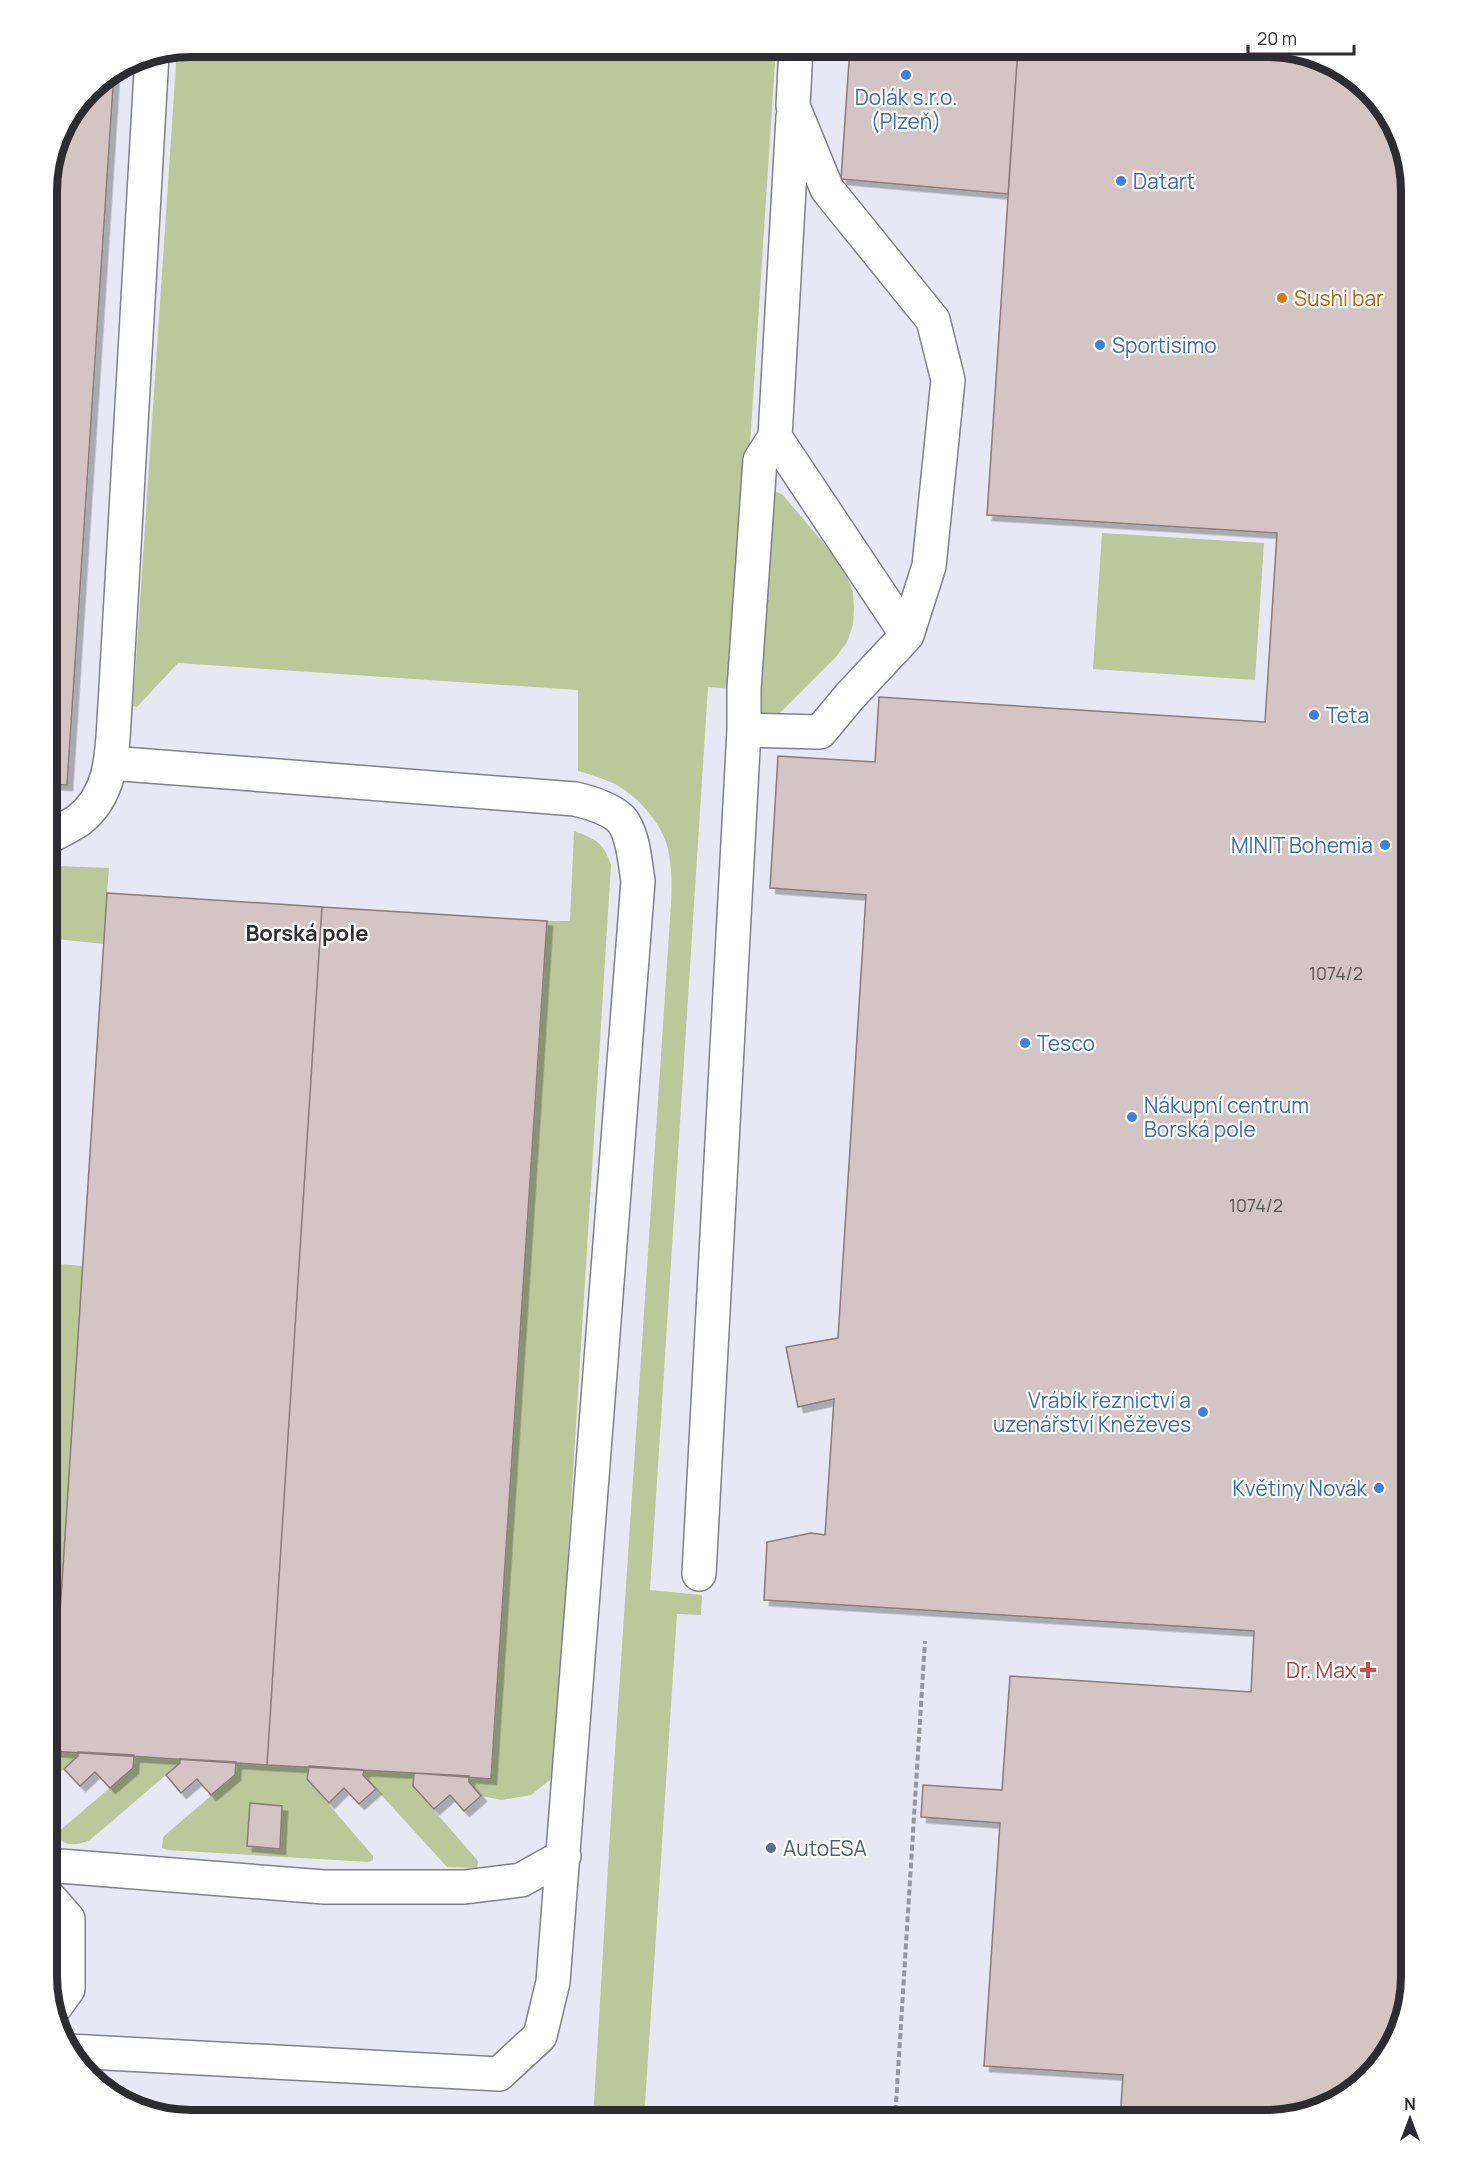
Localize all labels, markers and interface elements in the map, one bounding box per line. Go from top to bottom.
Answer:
scale bar [1248,18,1354,56]
text: 20 m [1257,26,1297,50]
marker: Dolák s.r.o. (Plzeň) [899,68,913,82]
place label: Dolák s.r.o. (Plzeň) [855,83,957,135]
place label: Datart [1133,167,1195,195]
marker: Datart [1114,174,1128,188]
place label: Sushi bar [1294,284,1384,312]
marker: Sushi bar [1275,291,1289,305]
place label: Sportisimo [1112,331,1217,359]
marker: Sportisimo [1093,338,1107,352]
place label: Teta [1326,701,1369,729]
marker: Teta [1307,708,1321,722]
place label: MINIT Bohemia [1231,831,1373,859]
marker: MINIT Bohemia [1378,838,1392,852]
district label: Borská pole [245,918,369,948]
house number: 1074/2 [1309,961,1363,985]
place label: Tesco [1037,1029,1095,1057]
marker: Tesco [1018,1036,1032,1050]
place label: Nákupní centrum Borská pole [1144,1091,1309,1143]
marker: Nákupní centrum Borská pole [1125,1110,1139,1124]
house number: 1074/2 [1229,1193,1283,1217]
place label: Vrábík řeznictví a uzenářství Kněževes [993,1386,1191,1438]
marker: Vrábík řeznictví a uzenářství Kněževes [1196,1405,1210,1419]
place label: Květiny Novák [1232,1474,1368,1502]
marker: Květiny Novák [1372,1481,1386,1495]
place label: Dr. Max [1286,1656,1356,1684]
marker: Dr. Max [1361,1663,1375,1677]
place label: AutoESA [783,1834,867,1862]
marker: AutoESA [764,1841,778,1855]
north arrow [1380,2089,1440,2149]
text: N [1404,2093,1416,2115]

